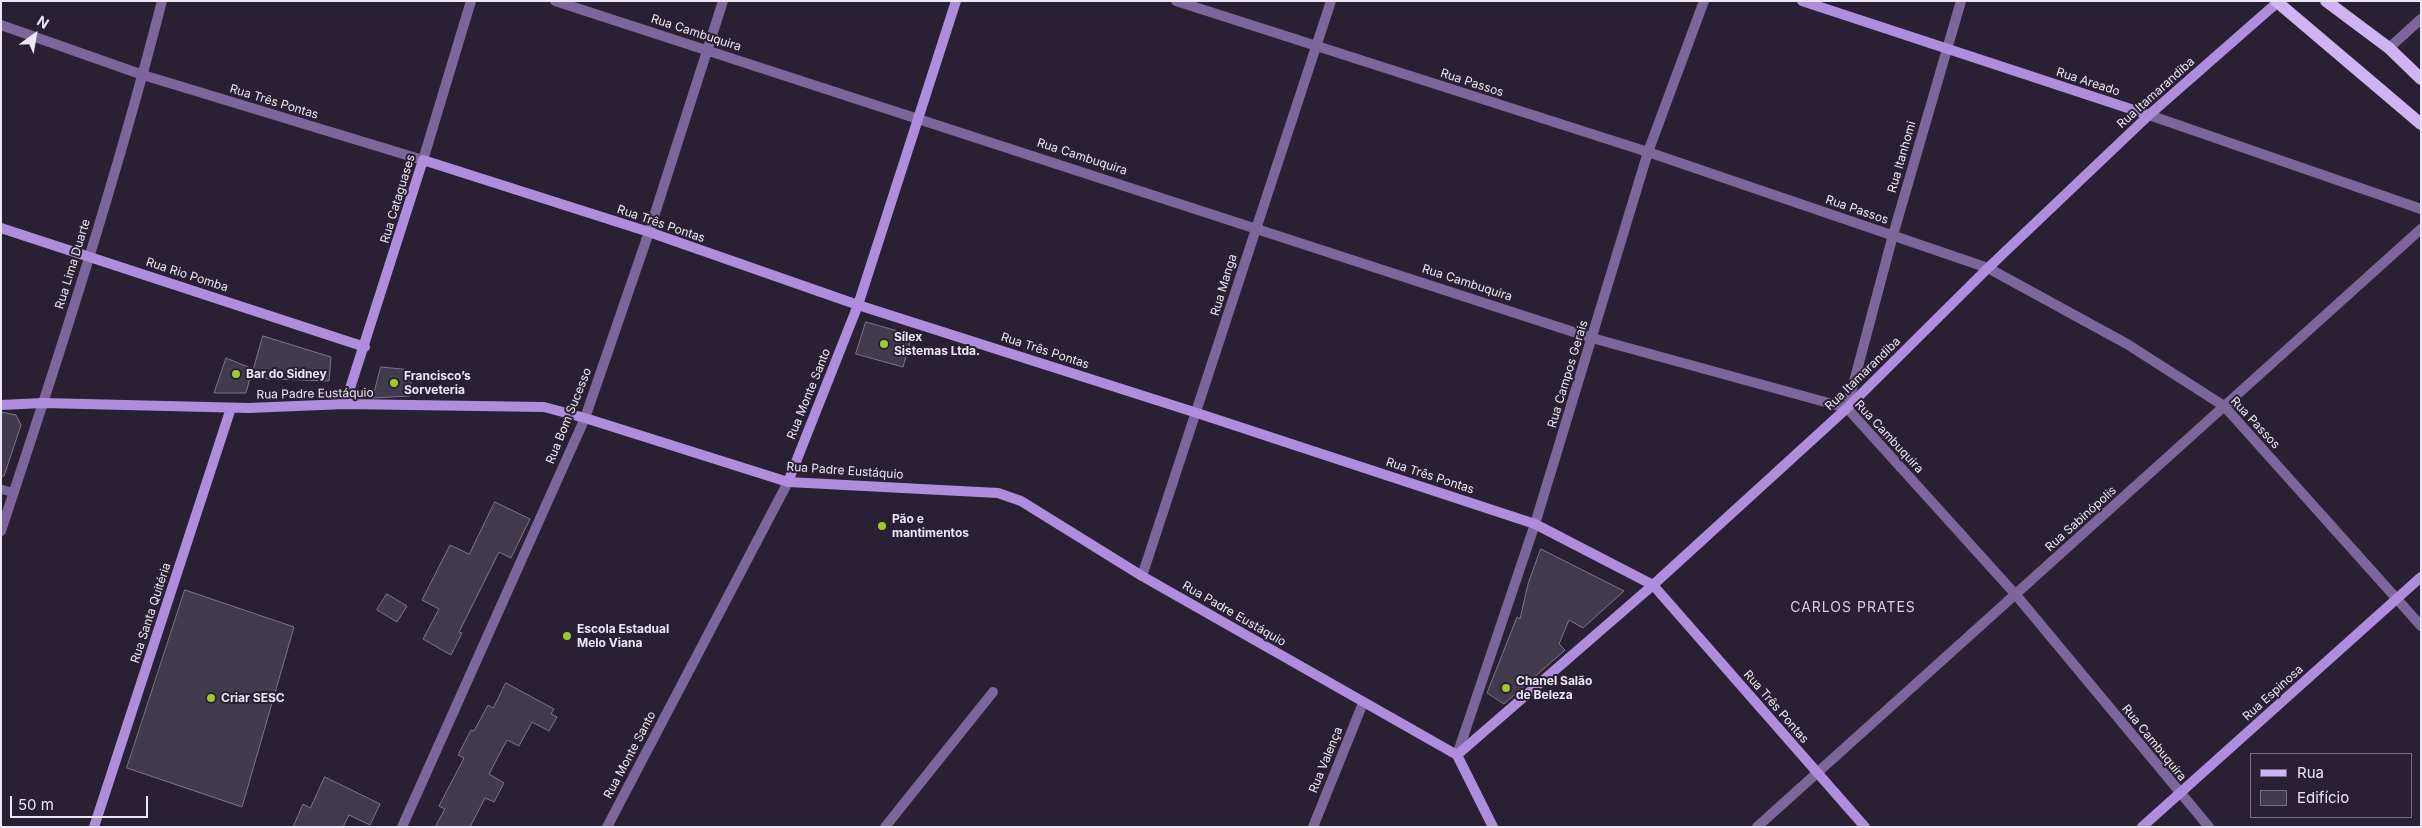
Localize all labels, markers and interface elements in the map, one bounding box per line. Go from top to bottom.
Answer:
north arrow [10,10,60,60]
text: N [34,12,52,32]
street label: Rua Cambuquira [649,12,743,54]
street label: Rua Itamarandiba [2114,54,2198,132]
street label: Rua Areado [2054,65,2122,99]
street label: Rua Passos [1439,66,1505,100]
street label: Rua Três Pontas [228,82,320,122]
street label: Rua Itanhomi [1885,120,1919,194]
street label: Rua Cambuquira [1035,136,1129,178]
street label: Rua Cataguases [378,153,418,245]
street label: Rua Passos [1824,193,1890,227]
street label: Rua Três Pontas [615,202,707,246]
street label: Rua Lima Duarte [52,217,94,311]
street label: Rua Manga [1208,252,1240,318]
street label: Rua Rio Pomba [144,255,230,295]
street label: Rua Cambuquira [1420,262,1514,304]
street label: Rua Campos Gerais [1545,319,1591,429]
place label: Sílex Sistemas Ltda. [894,330,980,358]
street label: Rua Três Pontas [999,330,1091,372]
street label: Rua Itamarandiba [1822,334,1904,414]
marker: Sílex Sistemas Ltda. [878,338,890,350]
street label: Rua Monte Santo [784,346,834,442]
street label: Rua Bom Sucesso [543,366,595,466]
place label: Bar do Sidney [246,367,327,381]
marker: Bar do Sidney [230,368,242,380]
place label: Francisco’s Sorveteria [404,369,471,397]
marker: Francisco’s Sorveteria [388,377,400,389]
street label: Rua Padre Eustáquio [256,386,374,402]
street label: Rua Passos [2227,394,2283,452]
street label: Rua Cambuquira [1852,398,1926,476]
street label: Rua Três Pontas [1384,455,1476,497]
street label: Rua Padre Eustáquio [786,460,904,482]
street label: Rua Sabinópolis [2043,483,2119,555]
place label: Pão e mantimentos [892,512,969,540]
marker: Pão e mantimentos [876,520,888,532]
street label: Rua Santa Quitéria [128,561,174,665]
street label: Rua Padre Eustáquio [1180,578,1288,650]
district label: CARLOS PRATES [1789,600,1917,616]
place label: Escola Estadual Melo Viana [577,622,669,650]
marker: Escola Estadual Melo Viana [561,630,573,642]
street label: Rua Espinosa [2240,662,2306,724]
street label: Rua Três Pontas [1740,668,1812,746]
place label: Chanel Salão de Beleza [1516,674,1592,702]
marker: Chanel Salão de Beleza [1500,682,1512,694]
place label: Criar SESC [221,691,285,705]
marker: Criar SESC [205,692,217,704]
street label: Rua Cambuquira [2119,702,2189,784]
street label: Rua Monte Santo [601,709,659,801]
street label: Rua Valença [1306,725,1346,795]
legend [2250,753,2412,818]
text: Rua [2297,763,2324,782]
scale bar [12,786,150,818]
text: Edifício [2297,788,2349,807]
text: 50 m [18,795,54,814]

